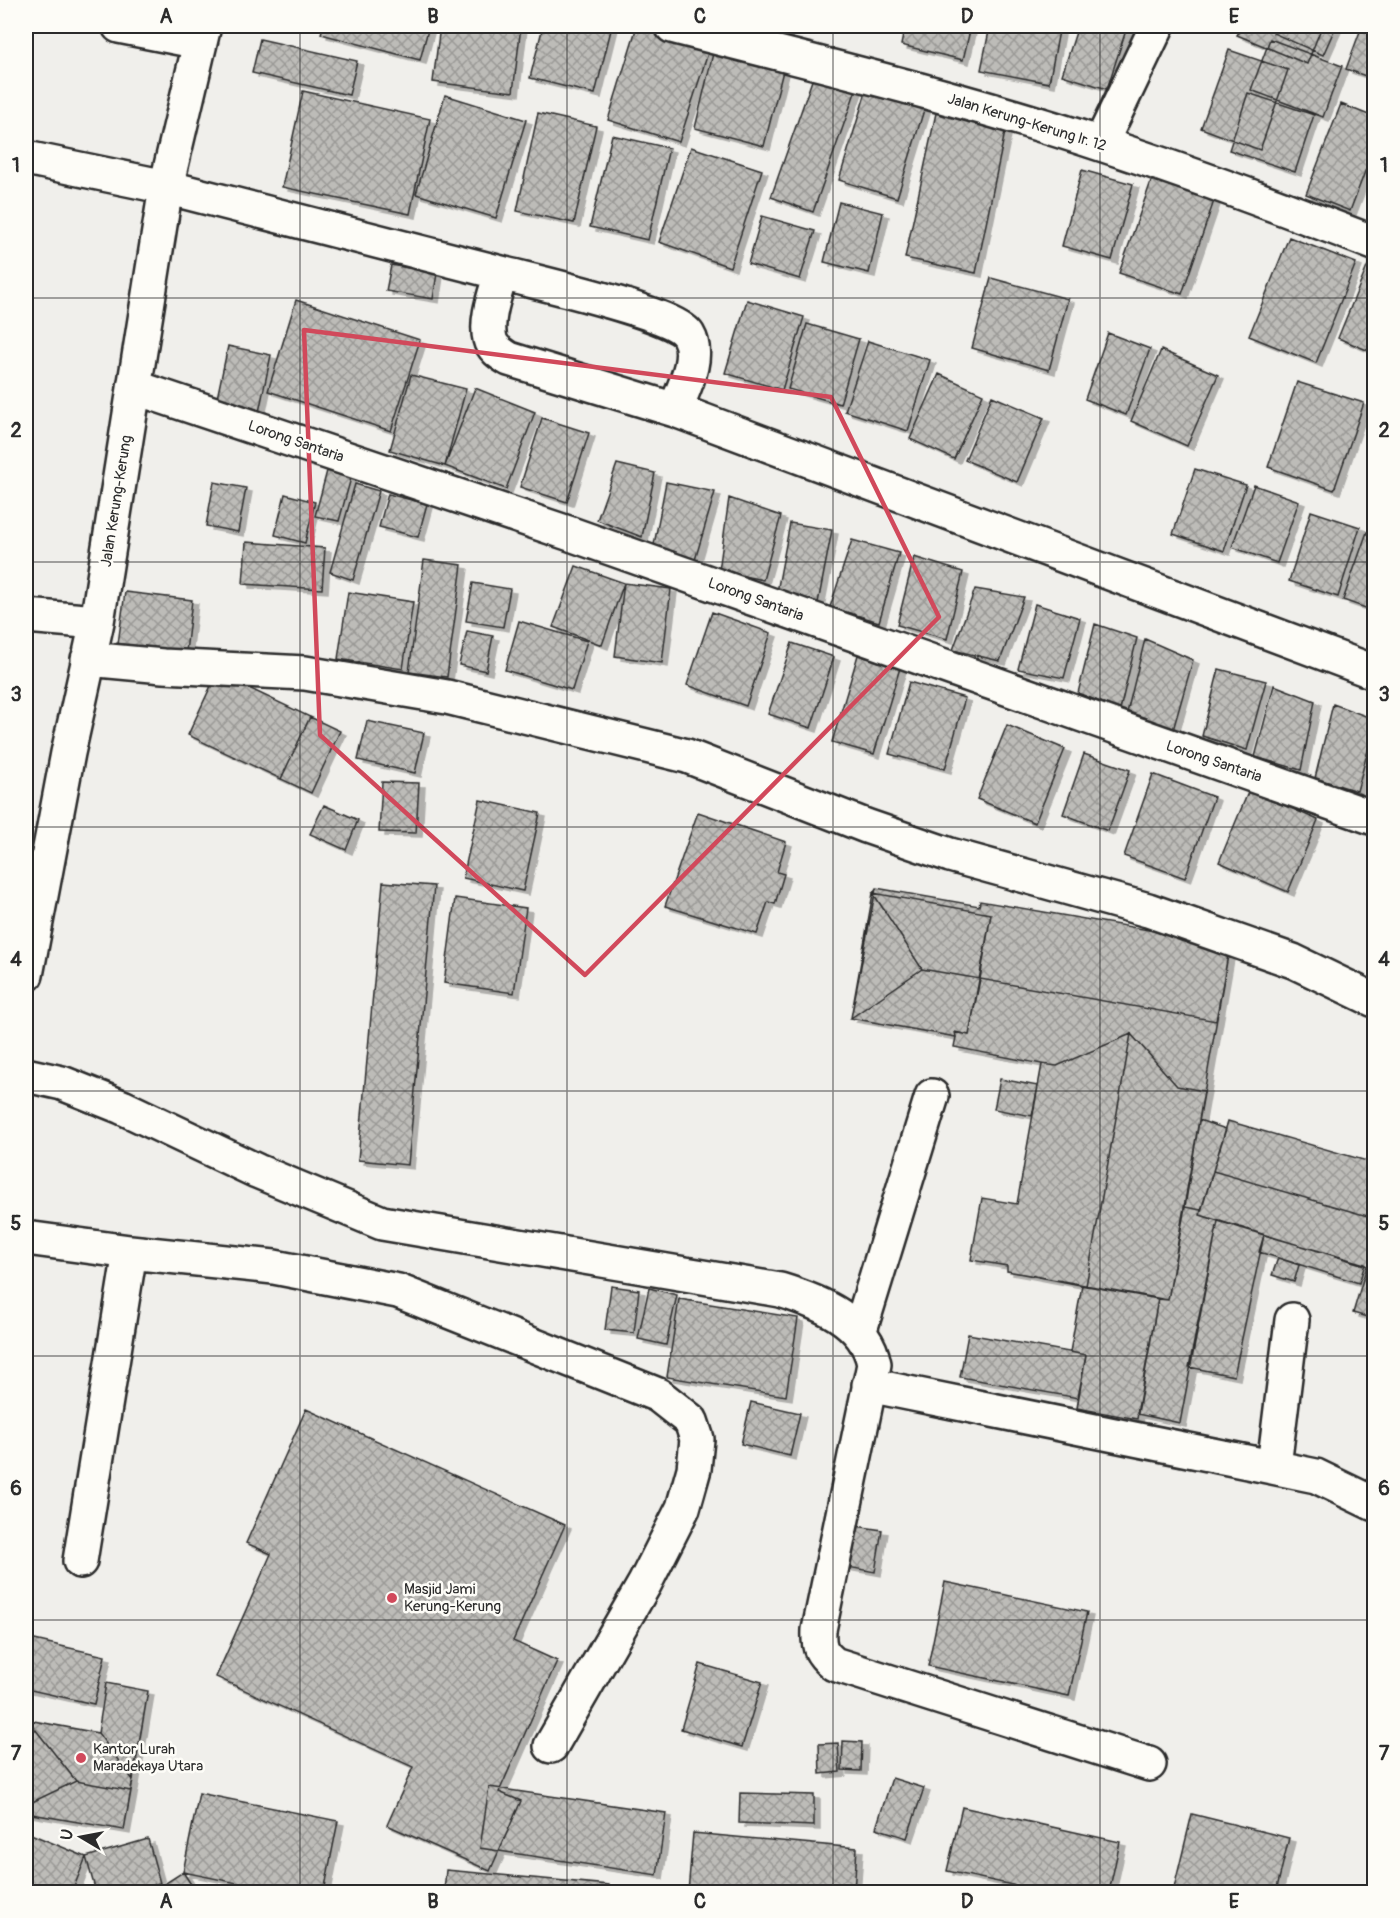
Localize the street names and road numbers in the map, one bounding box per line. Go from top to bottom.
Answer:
street label: Jalan Kerung-Kerung lr. 12 [945,89,1109,156]
street label: Lorong Santaria [245,416,346,467]
street label: Jalan Kerung-Kerung [97,434,136,568]
street label: Lorong Santaria [705,573,806,626]
street label: Lorong Santaria [1163,736,1264,787]

